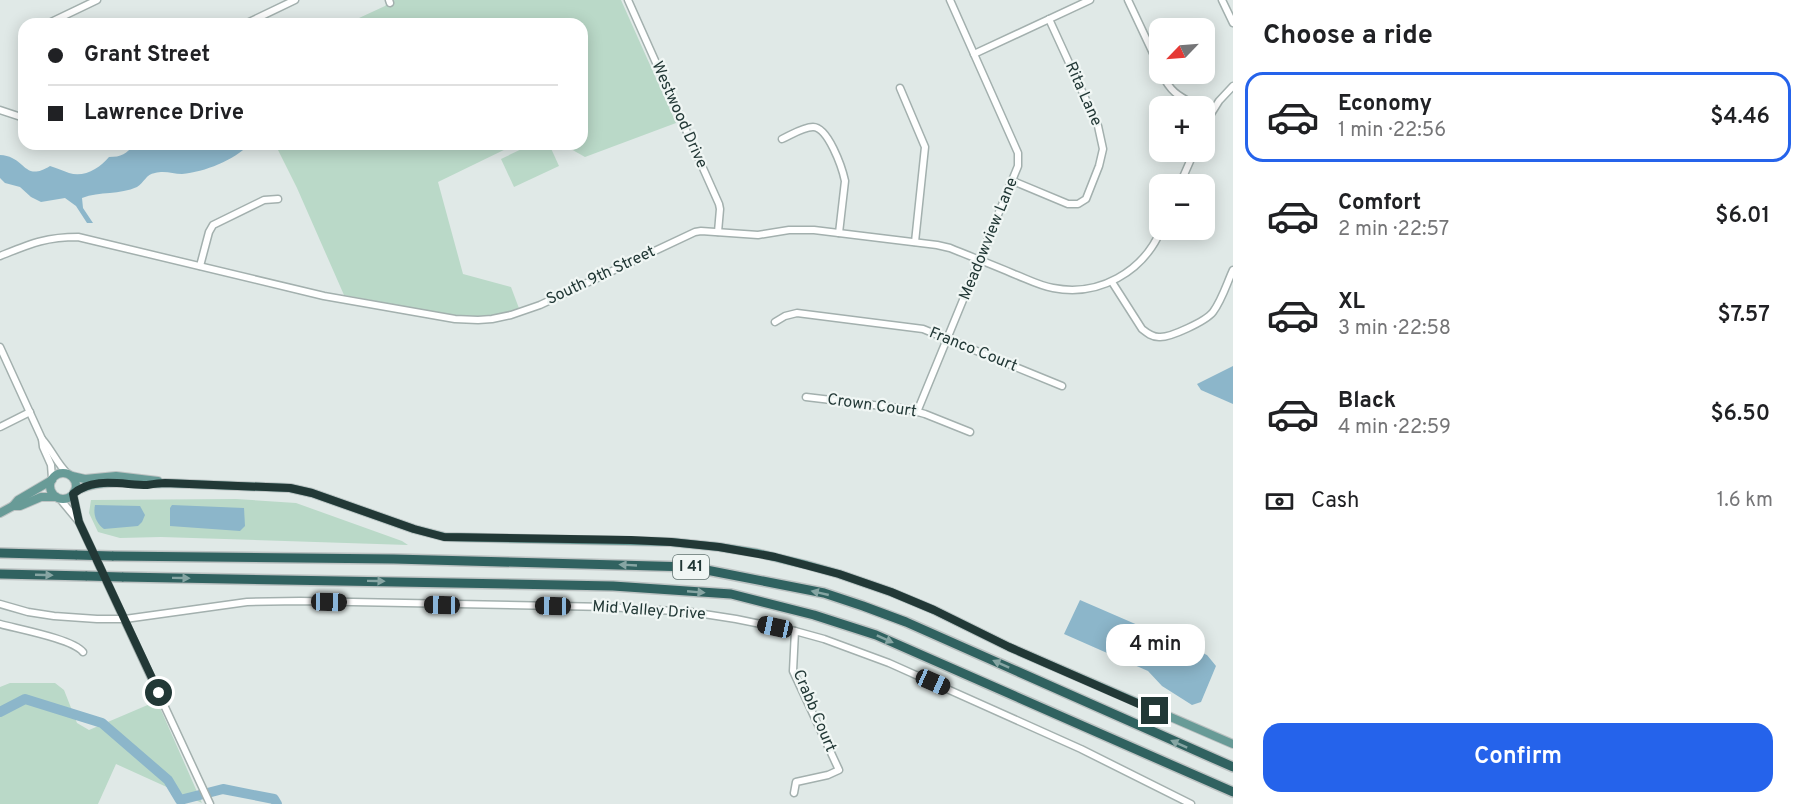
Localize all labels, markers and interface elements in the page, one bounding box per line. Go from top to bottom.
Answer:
north arrow [1149,18,1215,84]
map controls [1149,18,1215,240]
text: Choose a ride [1263,19,1433,53]
text: Grant Street [84,42,210,69]
street label: Westwood Drive [646,58,712,172]
street label: Rita Lane [1060,59,1106,129]
icon: car [1266,90,1320,144]
text: Economy [1338,91,1432,118]
button: + [1149,96,1215,162]
text: Lawrence Drive [84,100,244,127]
text: $4.46 [1710,104,1770,131]
text: 1 min · 22:56 [1338,118,1446,144]
button: − [1149,174,1215,240]
street label: Meadowview Lane [955,175,1023,303]
icon: car [1266,189,1320,243]
text: Comfort [1338,190,1421,217]
text: $6.01 [1715,203,1770,230]
text: 2 min · 22:57 [1338,217,1449,243]
street label: South 9th Street [543,242,659,310]
icon: car [1266,288,1320,342]
text: XL [1338,289,1365,316]
text: $7.57 [1717,302,1770,329]
text: 3 min · 22:58 [1338,316,1451,342]
street label: Franco Court [926,323,1020,377]
icon: car [1266,387,1320,441]
text: Black [1338,388,1396,415]
street label: Crown Court [826,390,918,422]
text: $6.50 [1710,401,1770,428]
text: 4 min · 22:59 [1338,415,1451,441]
icon: cash [1263,485,1296,518]
text: Cash [1311,488,1360,515]
text: 1.6 km [1717,488,1773,514]
road number: I 41 [673,555,709,579]
one-way arrow [618,560,637,569]
one-way arrow [34,571,53,580]
one-way arrow [171,573,190,583]
one-way arrow [366,576,385,586]
one-way arrow [687,587,706,596]
one-way arrow [810,588,829,597]
car [311,593,347,611]
car [424,596,460,614]
car [535,597,571,615]
street label: Mid Valley Drive [592,597,706,625]
car [756,614,794,640]
callout: 4 min [1106,624,1204,666]
text: 4 min [1129,632,1182,658]
one-way arrow [876,634,894,644]
one-way arrow [993,660,1010,669]
car [913,666,953,698]
street label: Crabb Court [788,667,840,755]
route start [145,679,172,706]
route end [1141,697,1168,724]
button: Confirm [1263,723,1773,792]
one-way arrow [1171,739,1188,748]

